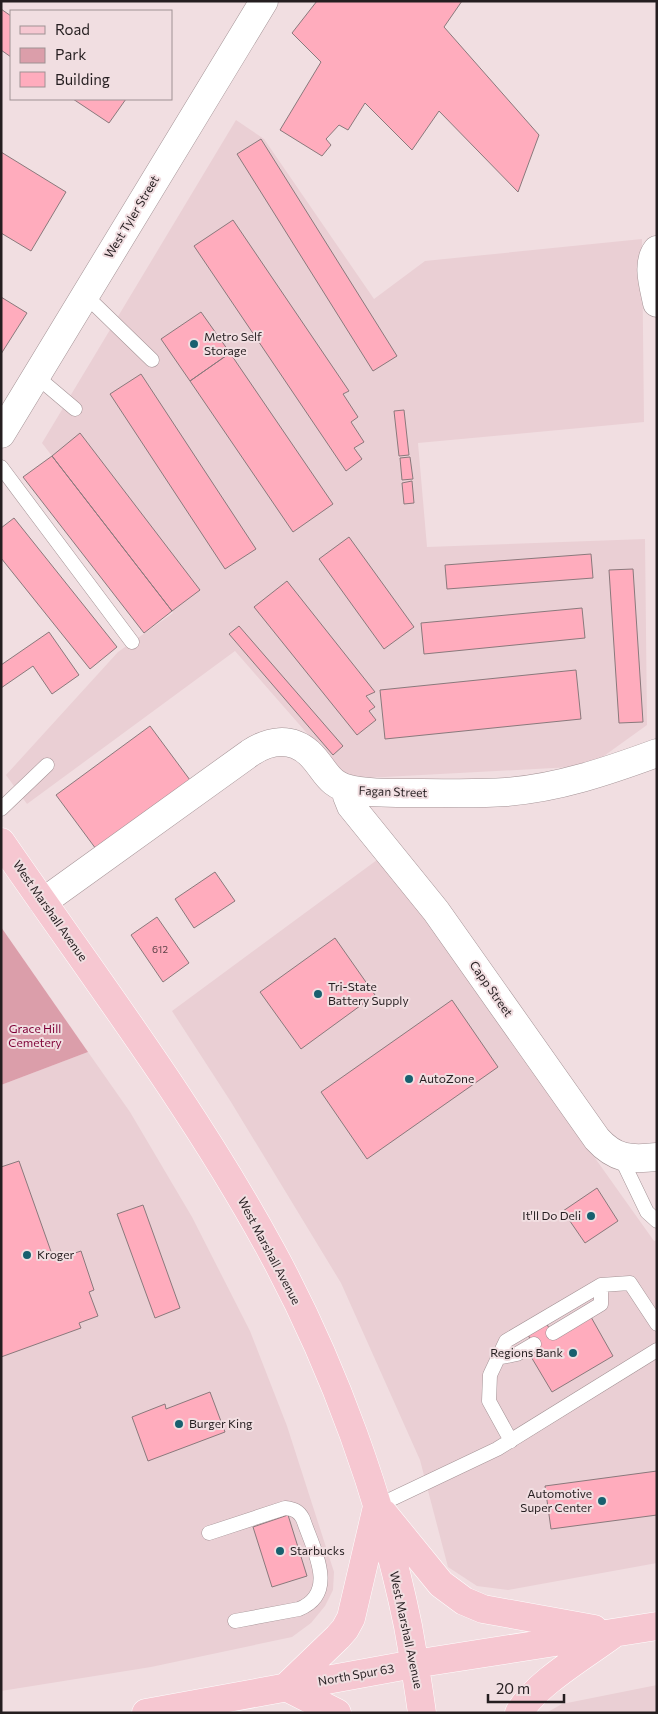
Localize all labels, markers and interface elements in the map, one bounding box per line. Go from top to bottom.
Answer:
legend [10,10,172,100]
text: Road [55,20,90,38]
text: Park [55,45,86,63]
text: Building [55,70,110,88]
street label: West Tyler Street [101,173,161,260]
place label: Metro Self Storage [204,329,262,357]
marker: Metro Self Storage [188,338,200,350]
street label: Fagan Street [358,783,428,799]
street label: West Marshall Avenue [11,857,91,963]
house number: 612 [152,943,168,955]
street label: Capp Street [467,958,516,1019]
place label: Tri-State Battery Supply [328,979,409,1007]
marker: Tri-State Battery Supply [312,988,324,1000]
park label: Grace Hill Cemetery [8,1021,62,1049]
place label: AutoZone [419,1071,474,1085]
marker: AutoZone [403,1073,415,1085]
street label: West Marshall Avenue [236,1194,304,1307]
place label: It'll Do Deli [522,1208,581,1222]
marker: It'll Do Deli [585,1210,597,1222]
place label: Kroger [37,1247,75,1261]
marker: Kroger [21,1249,33,1261]
place label: Regions Bank [490,1345,563,1359]
marker: Regions Bank [567,1347,579,1359]
place label: Burger King [189,1416,253,1430]
marker: Burger King [173,1418,185,1430]
place label: Automotive Super Center [520,1486,592,1514]
marker: Automotive Super Center [596,1495,608,1507]
place label: Starbucks [290,1543,345,1557]
marker: Starbucks [274,1545,286,1557]
street label: West Marshall Avenue [388,1570,426,1690]
street label: North Spur 63 [317,1660,395,1688]
scale bar [488,1672,564,1704]
text: 20 m [496,1679,530,1697]

